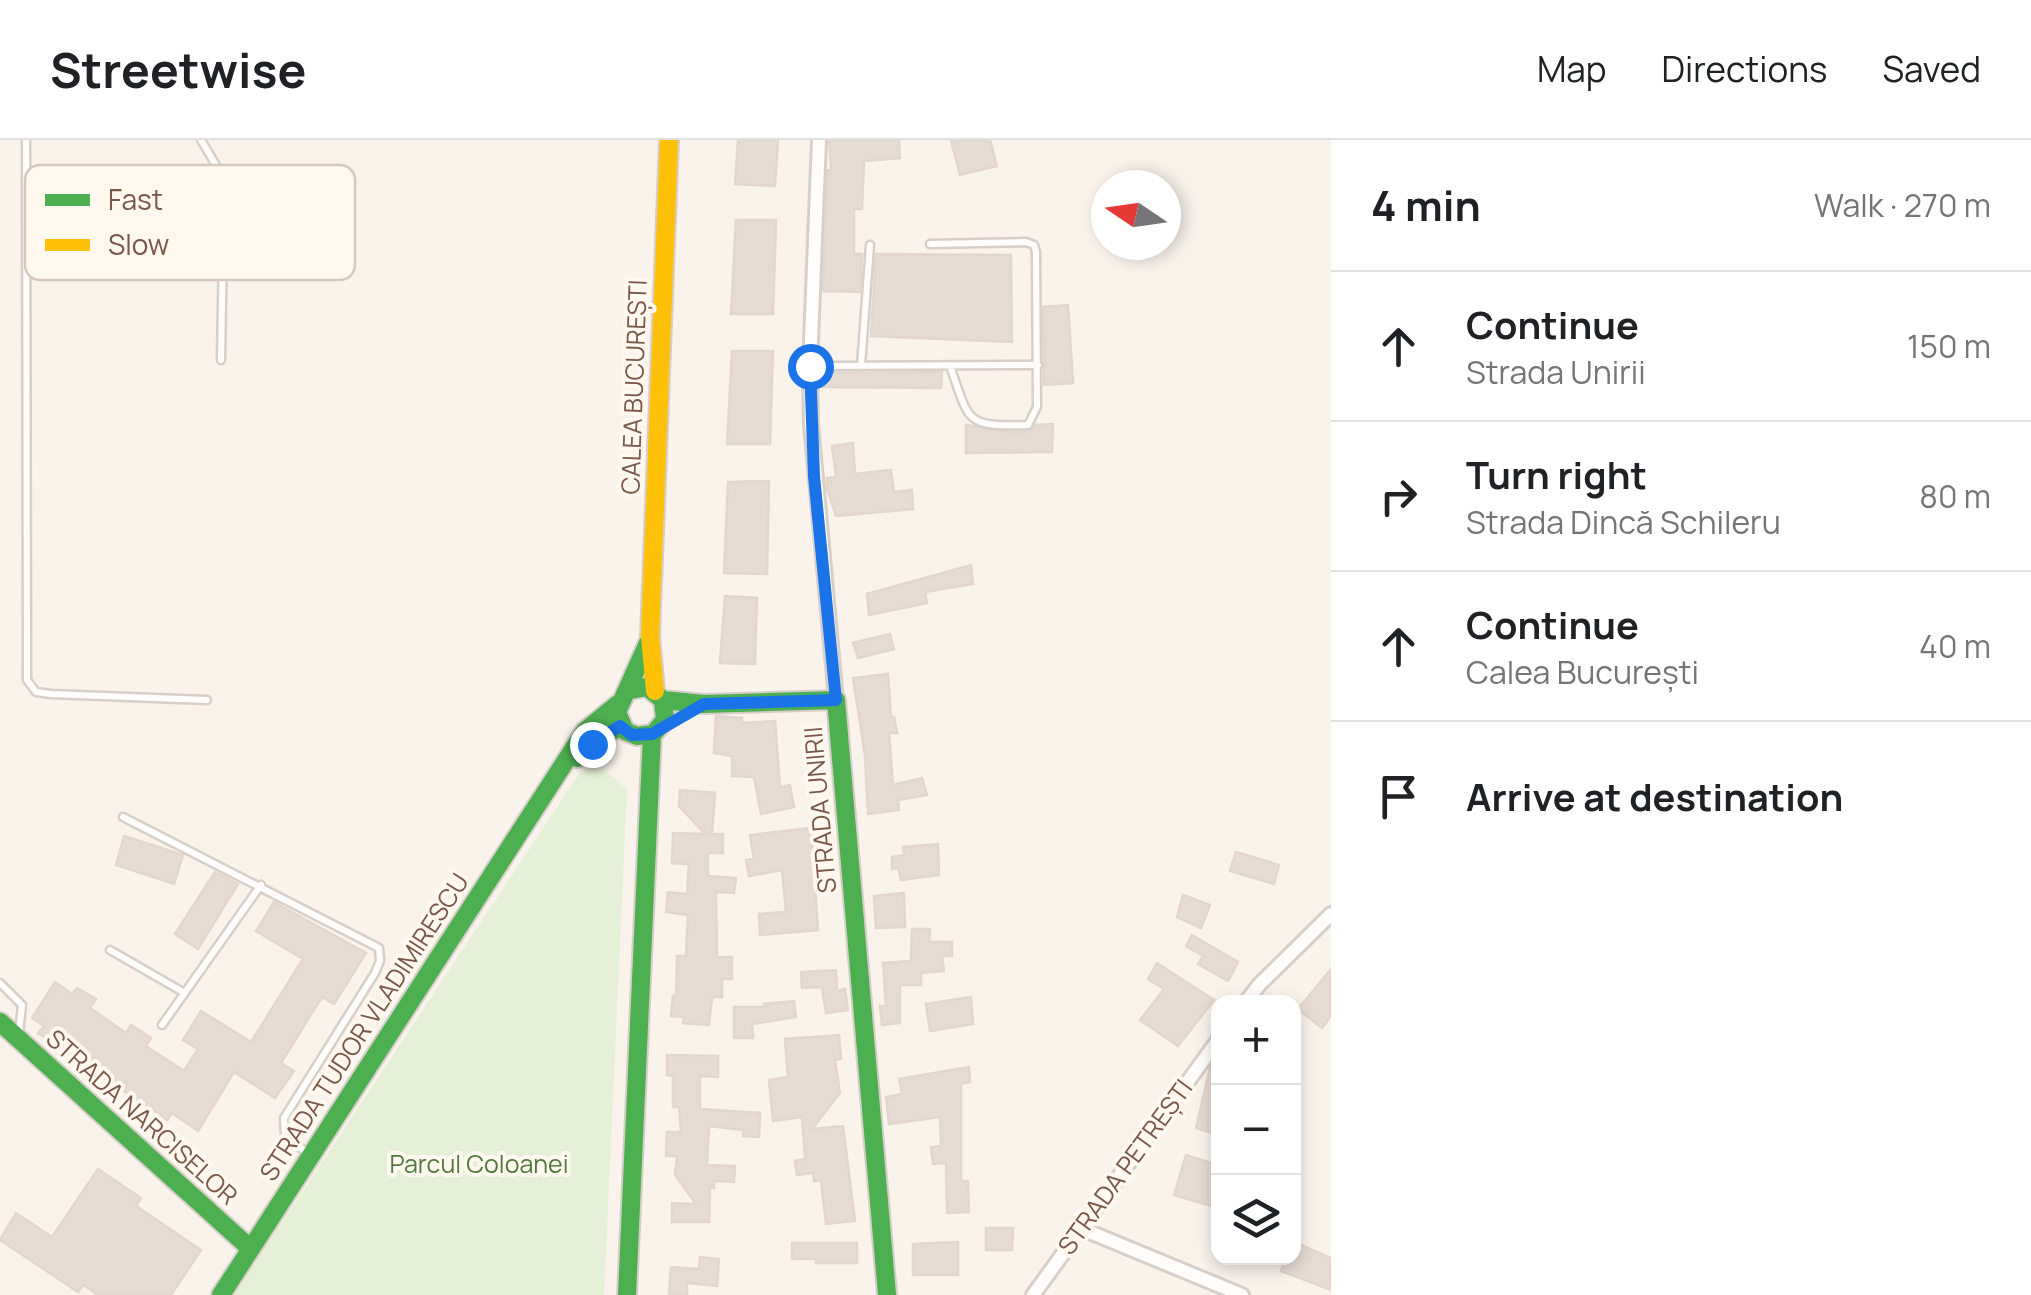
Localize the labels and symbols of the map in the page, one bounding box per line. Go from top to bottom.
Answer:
legend [25,165,355,280]
north arrow [1091,170,1181,260]
text: Fast [108,180,163,218]
text: Slow [108,225,169,263]
street label: CALEA BUCUREȘTI [612,279,655,495]
route start [788,344,834,390]
route end [570,722,616,768]
street label: STRADA UNIRII [795,725,844,895]
street label: STRADA TUDOR VLADIMIRESCU [251,866,476,1187]
street label: STRADA NARCISELOR [39,1021,246,1212]
street label: STRADA PETREȘTI [1049,1072,1200,1261]
park label: Parcul Coloanei [389,1146,569,1181]

